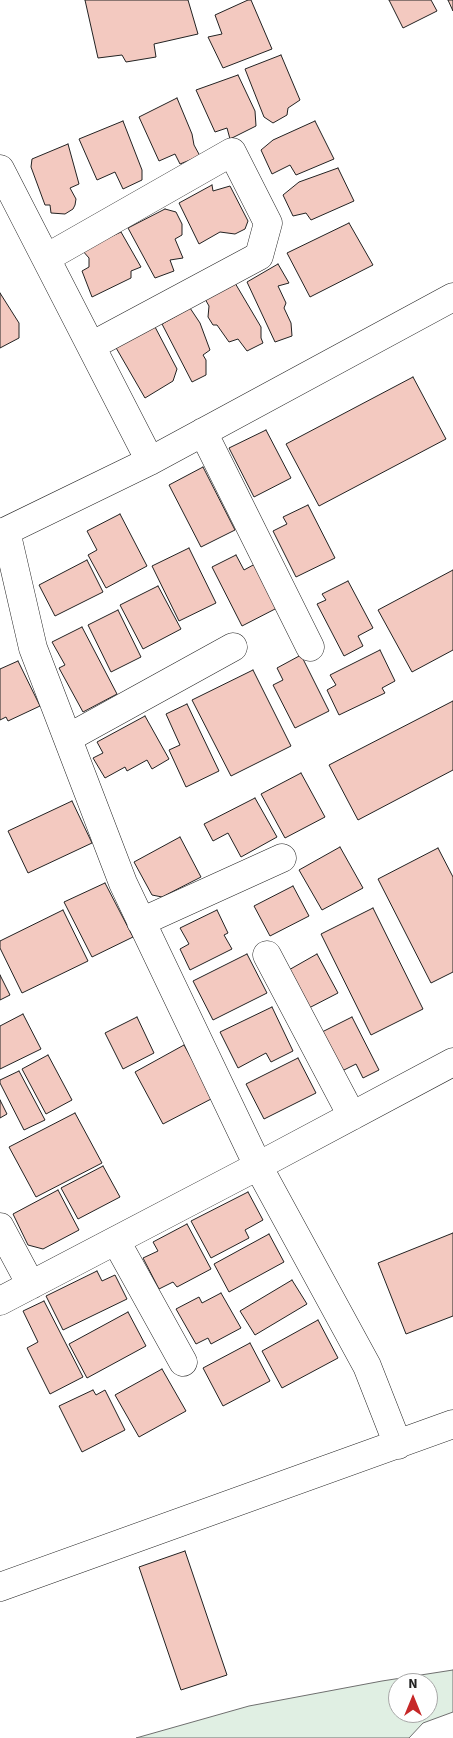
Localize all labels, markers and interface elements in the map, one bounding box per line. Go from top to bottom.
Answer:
north arrow [388,1673,438,1723]
text: N [408,1674,418,1694]

